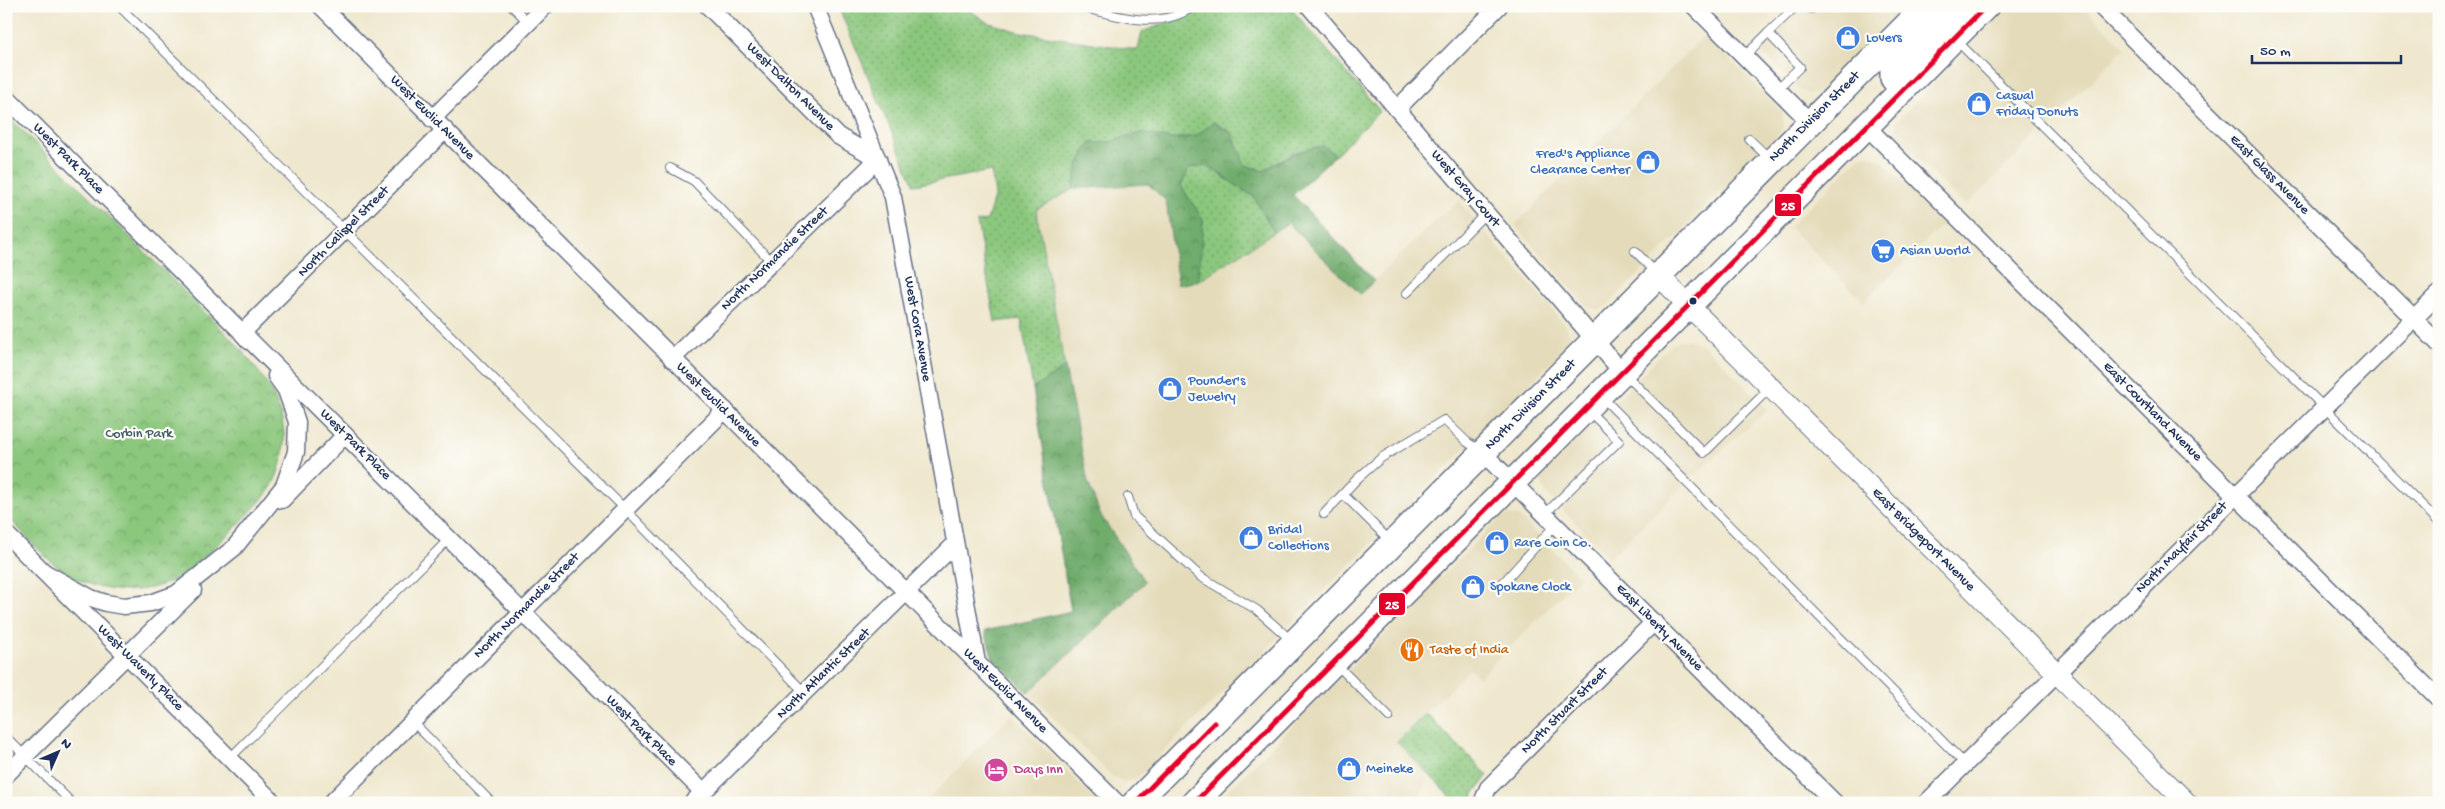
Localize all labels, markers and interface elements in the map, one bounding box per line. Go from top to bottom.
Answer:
shop icon: Lovers [1835,25,1861,51]
place label: Lovers [1866,30,1903,47]
scale bar [2252,32,2401,64]
street label: West Dalton Avenue [742,39,838,135]
text: 50 m [2260,43,2291,61]
street label: North Division Street [1766,67,1865,166]
street label: West Euclid Avenue [386,72,479,165]
place label: Casual Friday Donuts [1995,88,2079,121]
shop icon: Casual Friday Donuts [1966,91,1992,117]
street label: West Park Place [29,120,108,199]
street label: East Glass Avenue [2225,131,2313,219]
place label: Fred's Appliance Clearance Center [1530,146,1631,179]
street label: West Gray Court [1427,147,1504,232]
shop icon: Fred's Appliance Clearance Center [1635,149,1661,175]
street label: North Calispel Street [295,182,394,281]
line badge: 25 [1774,193,1802,217]
text: 25 [1781,199,1796,216]
street label: North Normandie Street [718,202,833,315]
supermarket icon: Asian World [1870,238,1896,264]
place label: Asian World [1900,243,1971,260]
street label: West Cora Avenue [899,275,935,384]
unlabelled marker [1688,296,1698,306]
street label: North Division Street [1482,355,1581,454]
street label: West Euclid Avenue [672,359,765,452]
street label: East Courtland Avenue [2099,359,2206,466]
place label: Pounder's Jewelry [1187,373,1246,406]
shop icon: Pounder's Jewelry [1157,376,1183,402]
street label: West Park Place [316,406,395,485]
park label: Corbin Park [106,426,174,443]
street label: East Bridgeport Avenue [1868,485,1979,596]
street label: North Mayfair Street [2133,498,2232,597]
place label: Bridal Collections [1267,522,1330,555]
shop icon: Bridal Collections [1238,525,1264,551]
shop icon: Rare Coin Co. [1484,530,1510,556]
place label: Rare Coin Co. [1514,535,1592,552]
street label: North Normandie Street [471,549,584,662]
shop icon: Spokane Clock [1460,574,1486,600]
place label: Spokane Clock [1490,579,1573,596]
street label: East Liberty Avenue [1612,581,1707,676]
line badge: 25 [1378,592,1406,616]
text: 25 [1385,598,1400,615]
street label: West Waverly Place [93,621,187,715]
street label: North Atlantic Street [774,624,875,723]
restaurant icon: Taste of India [1399,637,1425,663]
place label: Taste of India [1429,642,1510,659]
street label: West Euclid Avenue [959,645,1052,738]
street label: North Stuart Street [1518,663,1613,758]
street label: West Park Place [602,692,681,771]
north arrow [32,726,82,776]
text: N [56,735,75,754]
shop icon: Meineke [1336,756,1362,782]
hotel icon: Days Inn [983,757,1009,783]
place label: Meineke [1366,761,1414,778]
place label: Days Inn [1013,762,1063,779]

